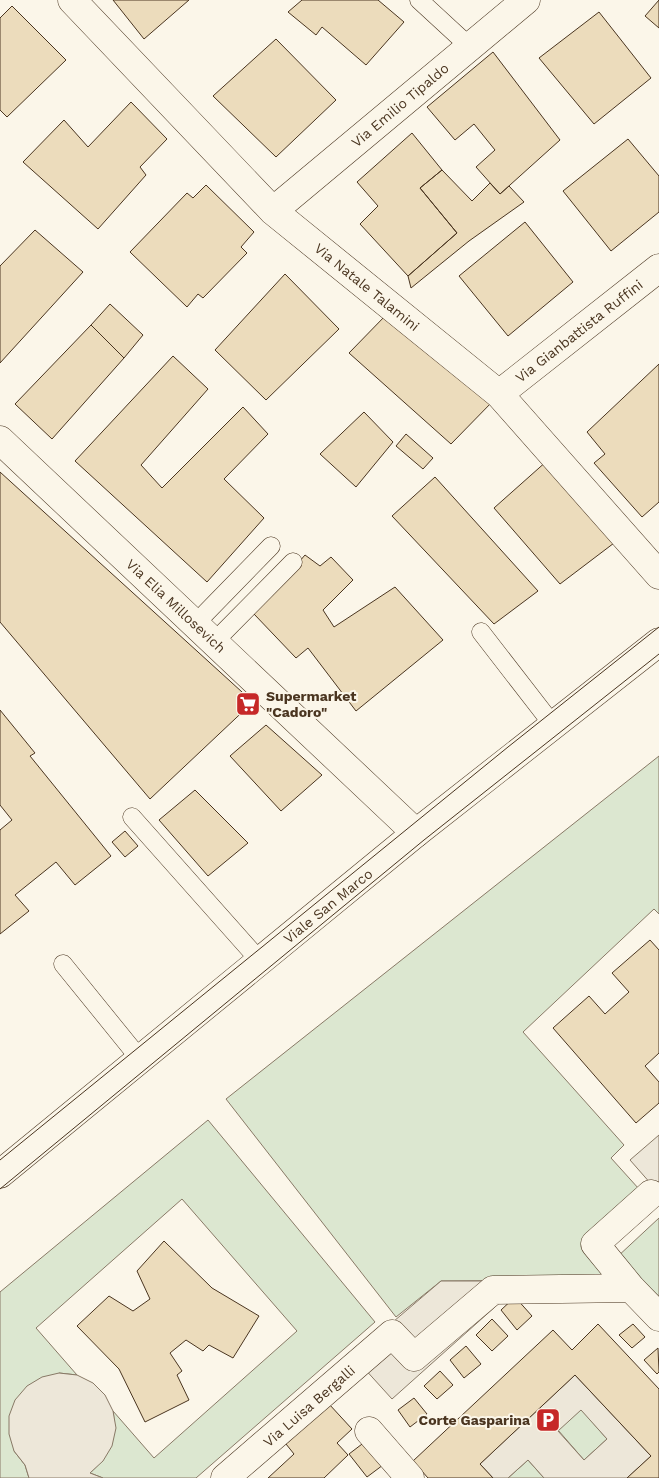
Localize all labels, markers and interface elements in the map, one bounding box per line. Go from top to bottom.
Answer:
street label: Via Emilio Tipaldo [348,60,452,150]
street label: Via Natale Talamini [311,240,423,334]
street label: Via Gianbattista Ruffini [512,276,646,386]
street label: Via Elia Millosevich [123,556,229,656]
place label: Supermarket "Cadoro" [266,688,356,720]
supermarket icon: Supermarket "Cadoro" [235,691,261,717]
street label: Viale San Marco [280,865,376,947]
street label: Via Luisa Bergalli [260,1362,358,1450]
parking icon: Corte Gasparina [535,1407,561,1433]
place label: Corte Gasparina [419,1412,531,1428]

